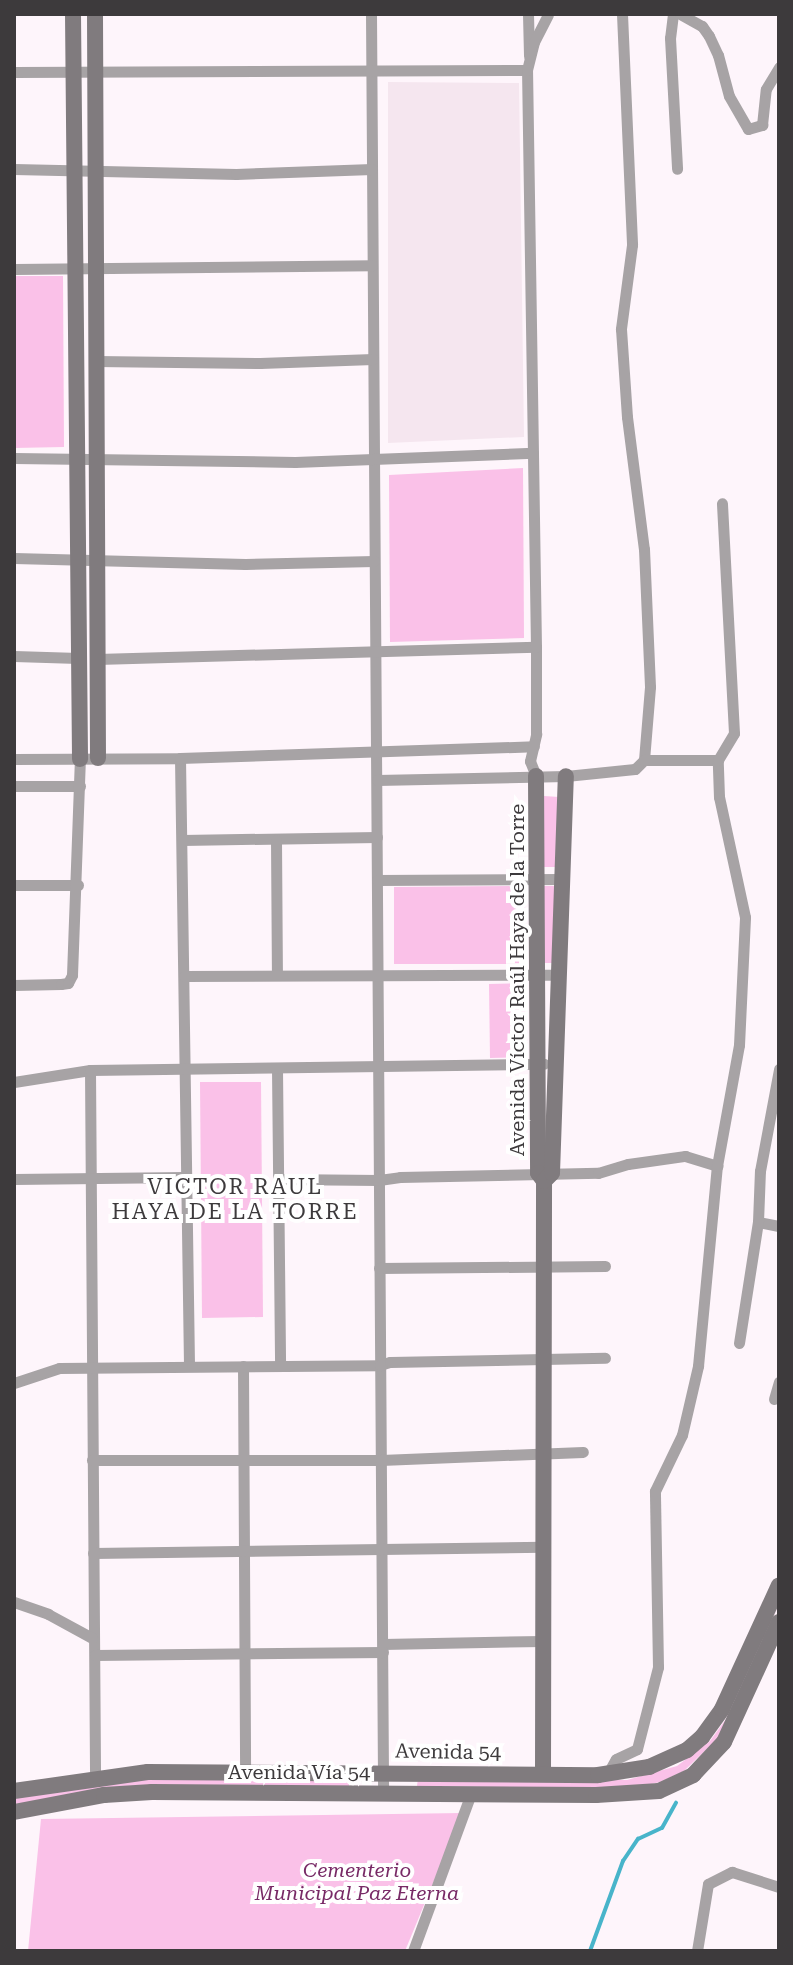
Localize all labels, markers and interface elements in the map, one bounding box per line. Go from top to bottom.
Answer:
street label: Avenida Víctor Raúl Haya de la Torre [505,804,529,1156]
district label: VICTOR RAUL HAYA DE LA TORRE [111,1173,359,1224]
street label: Avenida 54 [395,1739,501,1765]
street label: Avenida Vía 54 [228,1760,370,1784]
park label: Cementerio Municipal Paz Eterna [255,1859,459,1906]

